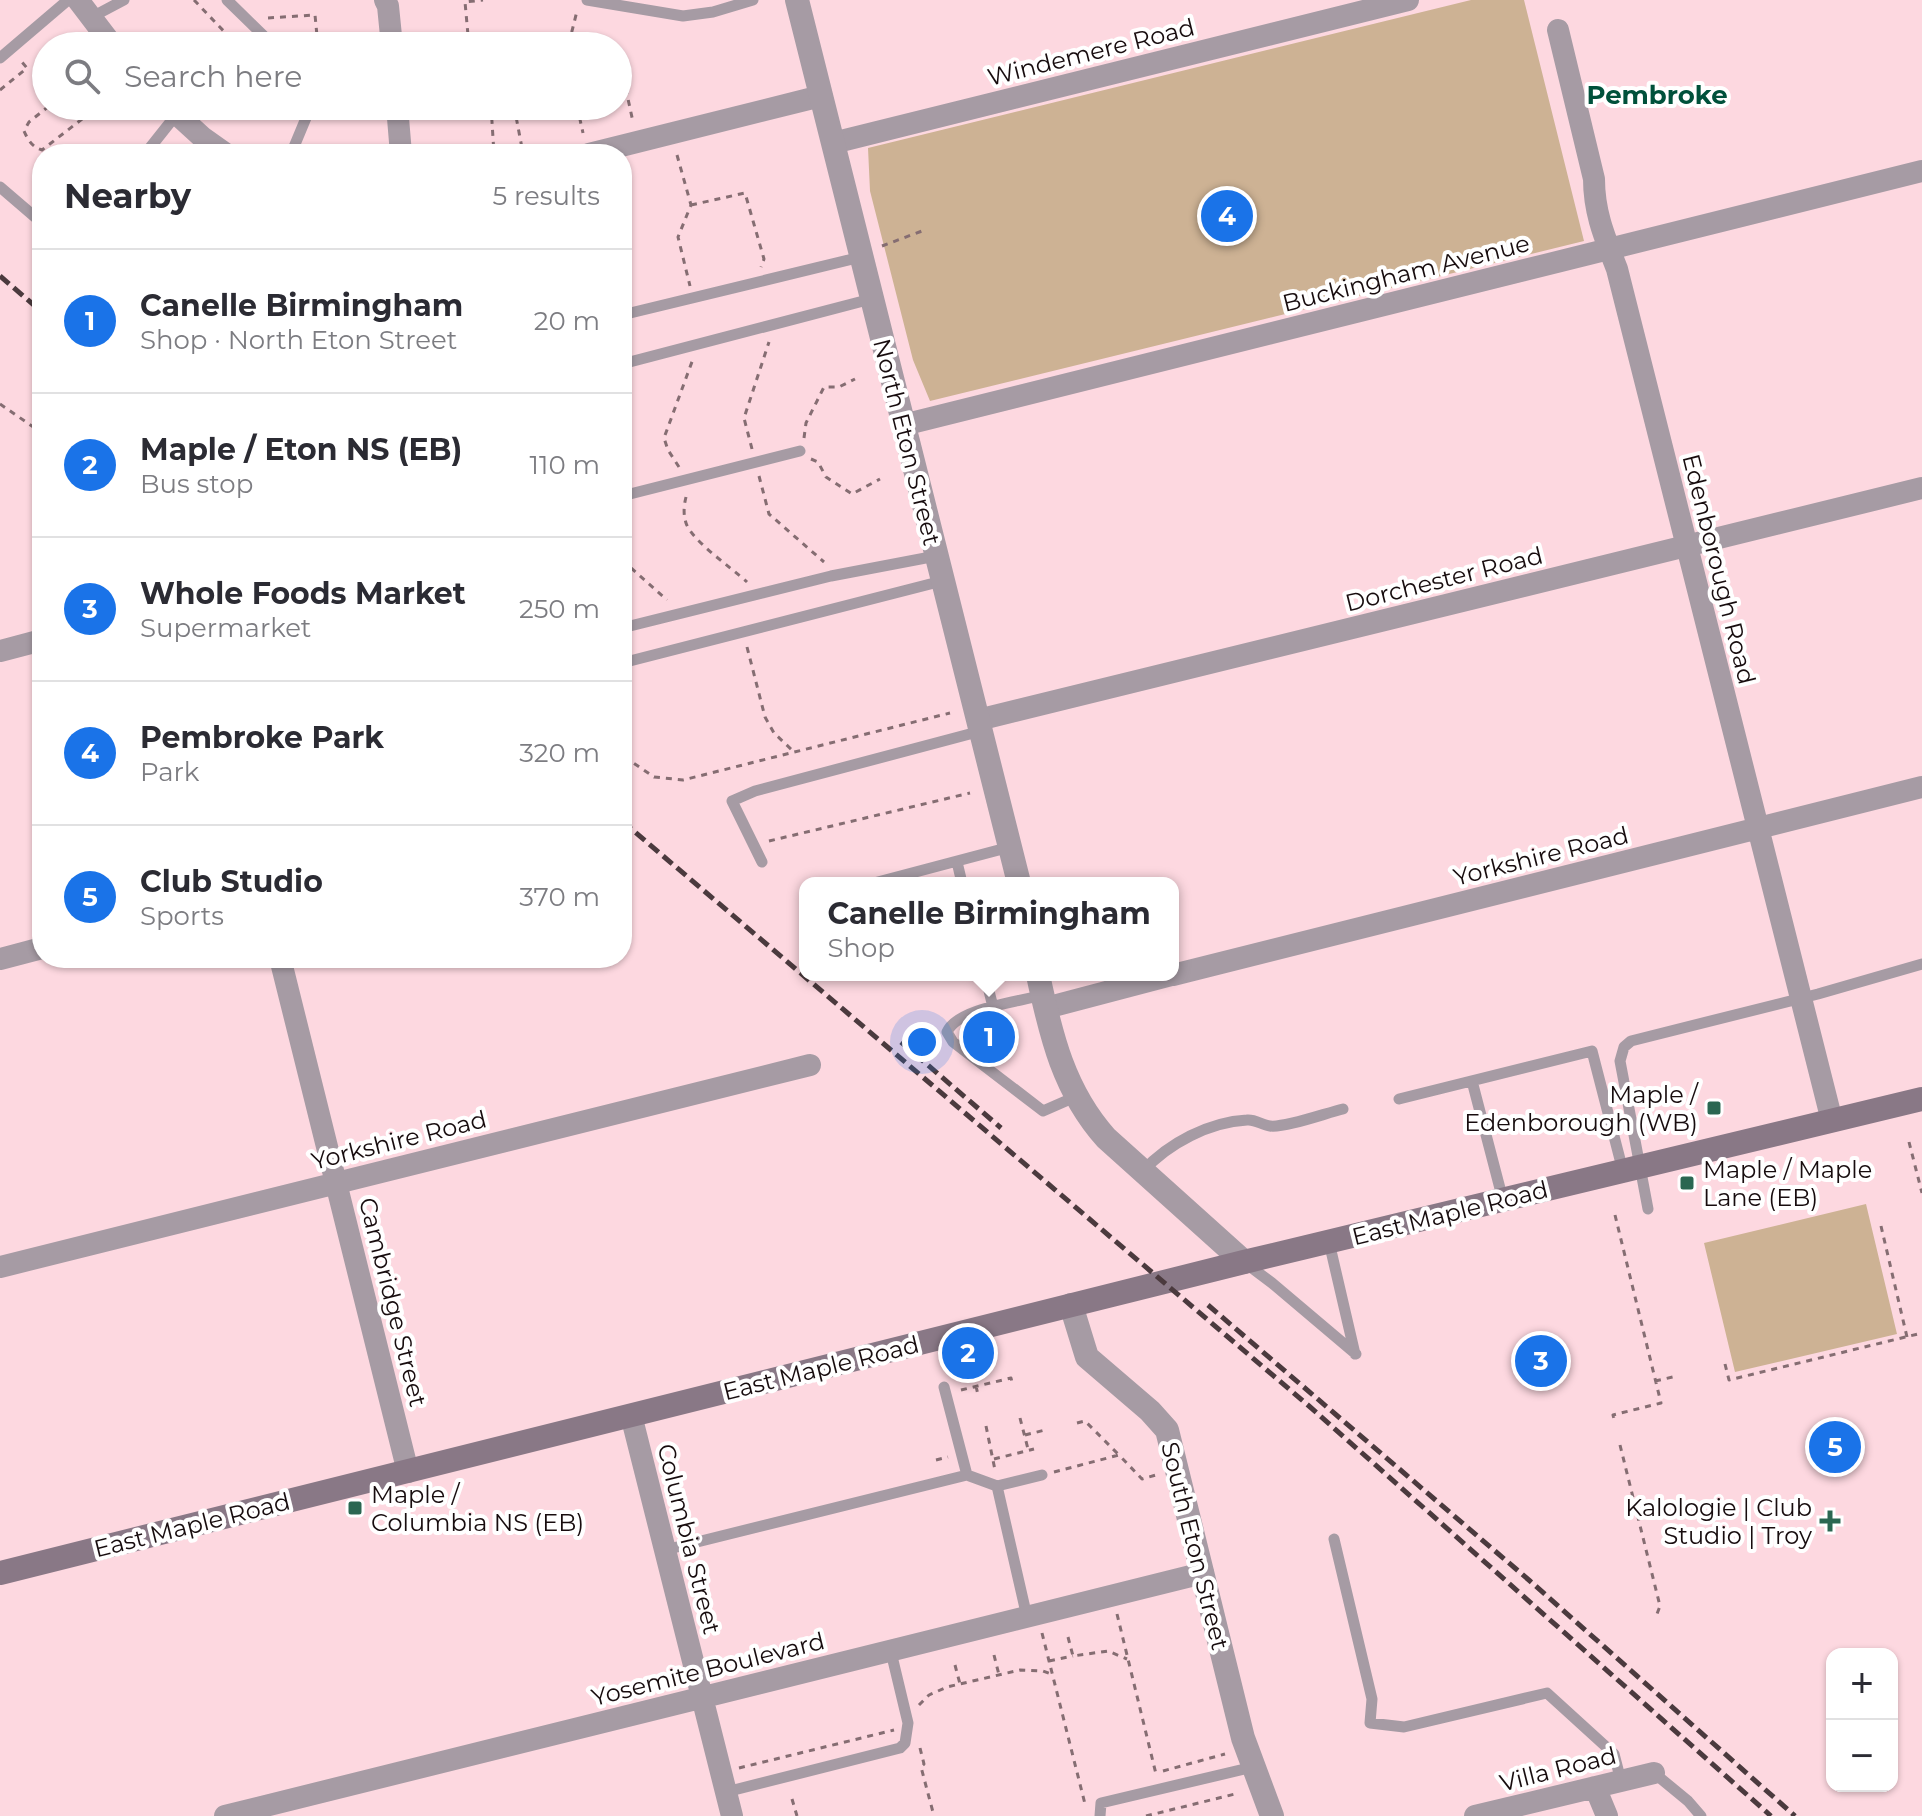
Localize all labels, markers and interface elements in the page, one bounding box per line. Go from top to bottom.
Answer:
street label: Windemere Road [984,12,1198,92]
search box [32,32,632,120]
icon: search [60,54,104,98]
text: Search here [124,58,302,95]
district label: Pembroke [1586,79,1728,111]
text: Nearby [64,175,191,217]
text: 5 results [493,180,600,212]
pin: 4 [1201,186,1253,246]
street label: Buckingham Avenue [1279,228,1533,318]
text: Canelle Birmingham [140,287,463,324]
text: 1 [85,305,95,337]
text: 20 m [534,305,600,337]
text: Shop · North Eton Street [140,324,457,356]
street label: North Eton Street [867,336,947,549]
text: Maple / Eton NS (EB) [140,431,462,468]
text: 2 [82,449,98,481]
text: 110 m [530,449,600,481]
street label: Edenborough Road [1676,451,1762,687]
text: Bus stop [140,468,253,500]
street label: Dorchester Road [1342,540,1546,618]
text: Whole Foods Market [140,575,466,612]
text: 3 [82,593,98,625]
text: 250 m [519,593,600,625]
text: Supermarket [140,612,311,644]
text: Pembroke Park [140,719,384,756]
text: 4 [81,737,99,769]
text: 320 m [519,737,600,769]
text: Park [140,756,199,788]
street label: Yorkshire Road [1450,820,1632,892]
text: Club Studio [140,863,323,900]
popup [799,877,1179,981]
text: 5 [82,881,98,913]
text: 370 m [519,881,600,913]
text: Canelle Birmingham [827,895,1151,932]
text: Sports [140,900,224,932]
text: Shop [827,932,895,964]
pin: 1 [963,1007,1015,1067]
your location [902,1022,942,1062]
place label: Maple / Edenborough (WB) [1464,1080,1699,1137]
marker: Maple / Edenborough (WB) [1705,1099,1723,1117]
street label: Yorkshire Road [308,1104,490,1176]
place label: Maple / Maple Lane (EB) [1703,1155,1872,1212]
marker: Maple / Maple Lane (EB) [1678,1174,1696,1192]
street label: East Maple Road [1349,1175,1551,1251]
street label: Cambridge Street [353,1194,433,1410]
pin: 2 [942,1323,994,1383]
street label: East Maple Road [720,1330,922,1406]
pin: 3 [1515,1331,1567,1391]
pin: 5 [1809,1417,1861,1477]
street label: South Eton Street [1155,1439,1235,1653]
street label: Columbia Street [651,1441,727,1637]
place label: Maple / Columbia NS (EB) [371,1480,584,1537]
street label: East Maple Road [91,1487,293,1563]
place label: Kalologie | Club Studio | Troy [1625,1493,1812,1550]
marker: Maple / Columbia NS (EB) [346,1499,364,1517]
marker: Kalologie | Club Studio | Troy [1819,1510,1841,1532]
street label: Yosemite Boulevard [588,1626,828,1712]
map controls [1826,1648,1898,1792]
button: + [1826,1648,1898,1720]
button: − [1826,1720,1898,1792]
street label: Villa Road [1497,1741,1619,1797]

